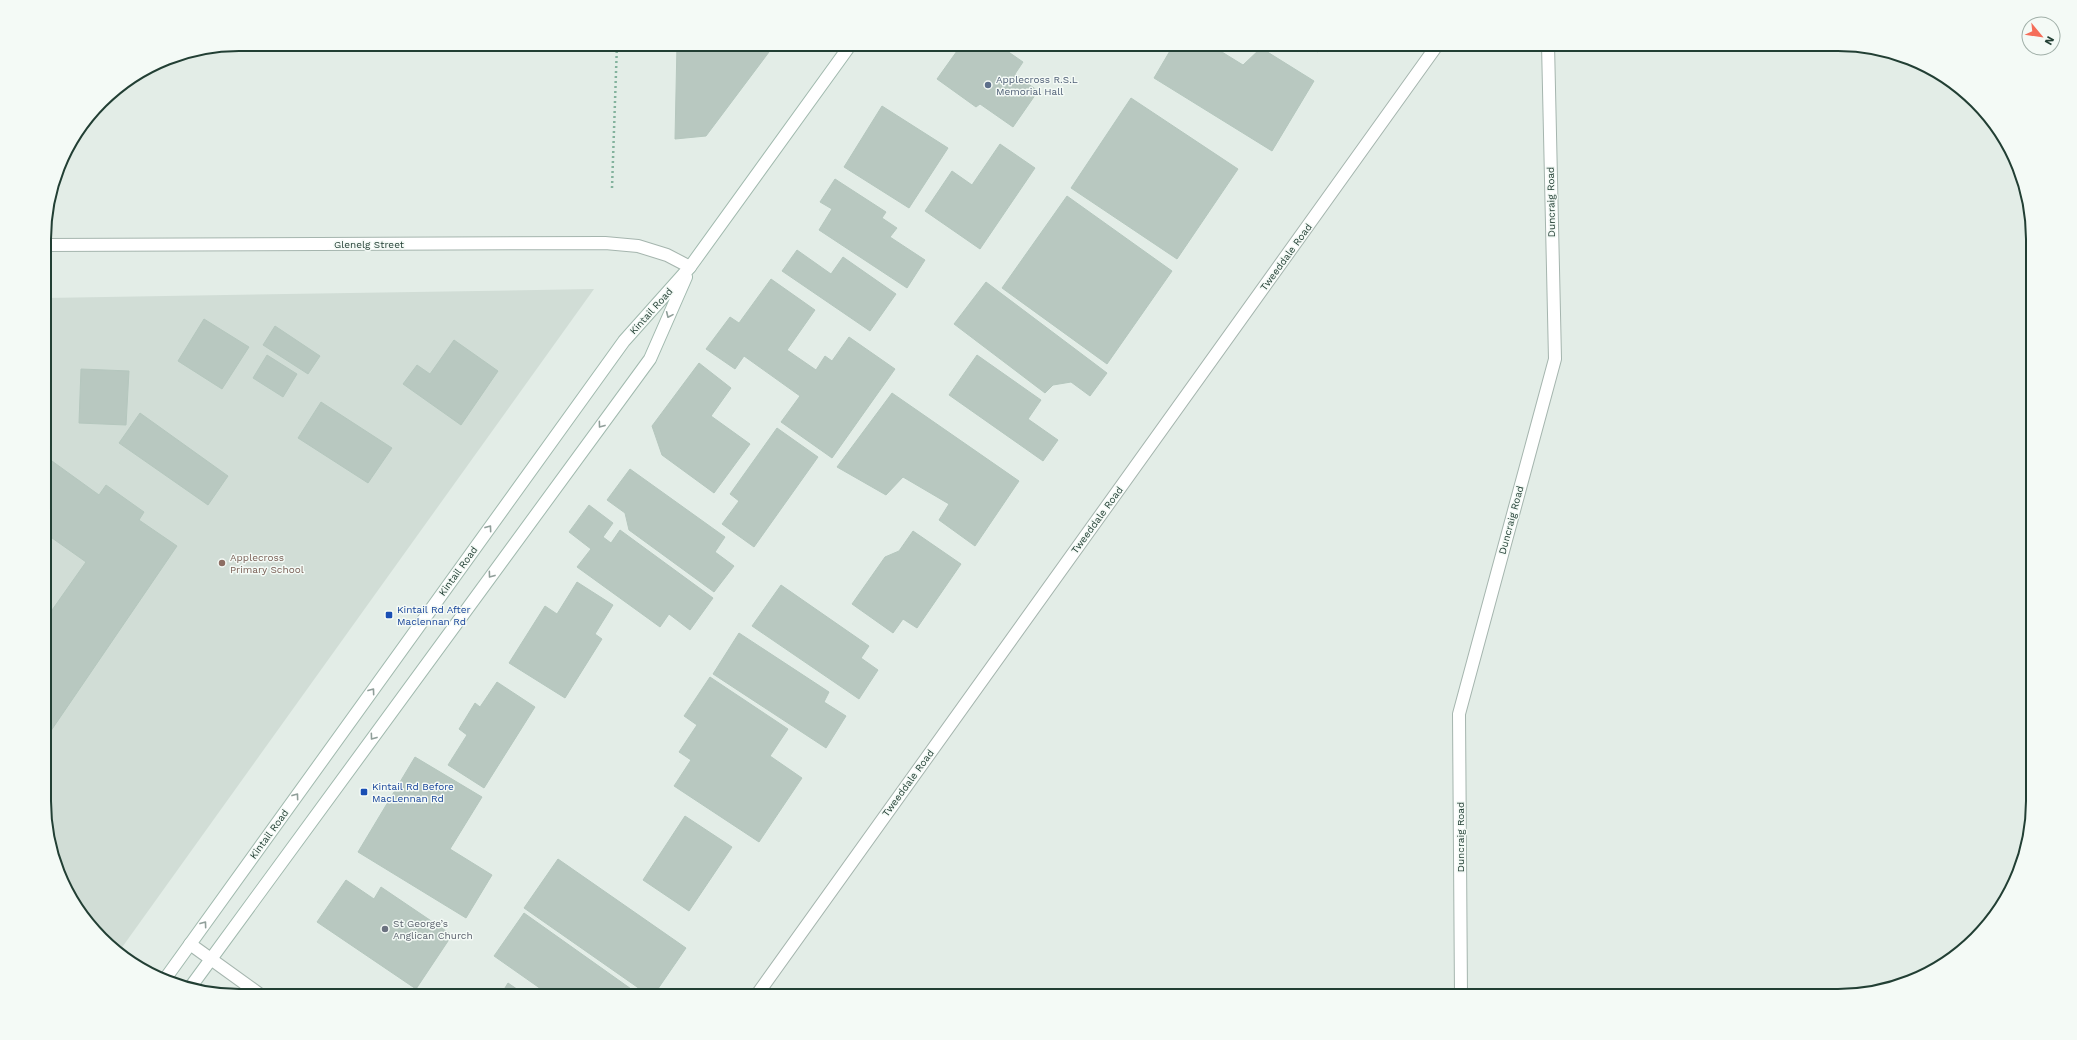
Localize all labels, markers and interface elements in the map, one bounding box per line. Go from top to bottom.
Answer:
north arrow [2021,16,2061,56]
text: N [2042,34,2057,47]
place label: Applecross R.S.L Memorial Hall [996,74,1078,97]
marker: Applecross R.S.L Memorial Hall [983,80,993,90]
street label: Duncraig Road [1545,167,1557,237]
street label: Tweeddale Road [1258,221,1314,293]
street label: Glenelg Street [334,239,405,250]
street label: Kintail Road [627,286,675,336]
one-way arrow [666,311,674,319]
one-way arrow [599,421,606,428]
street label: Tweeddale Road [1069,484,1125,556]
street label: Duncraig Road [1497,484,1525,556]
one-way arrow [484,526,491,533]
street label: Kintail Road [436,544,480,598]
place label: Applecross Primary School [230,552,304,575]
marker: Applecross Primary School [217,558,227,568]
one-way arrow [489,571,496,578]
place label: Kintail Rd After Maclennan Rd [397,604,471,627]
marker: Kintail Rd After Maclennan Rd [384,610,394,620]
one-way arrow [367,688,374,695]
one-way arrow [371,732,378,739]
street label: Tweeddale Road [880,747,936,819]
place label: Kintail Rd Before MacLennan Rd [372,781,454,804]
marker: Kintail Rd Before MacLennan Rd [359,787,369,797]
one-way arrow [291,793,299,800]
street label: Duncraig Road [1455,802,1466,872]
street label: Kintail Road [247,807,291,861]
place label: St George’s Anglican Church [393,918,473,941]
one-way arrow [199,922,206,929]
marker: St George’s Anglican Church [380,924,390,934]

